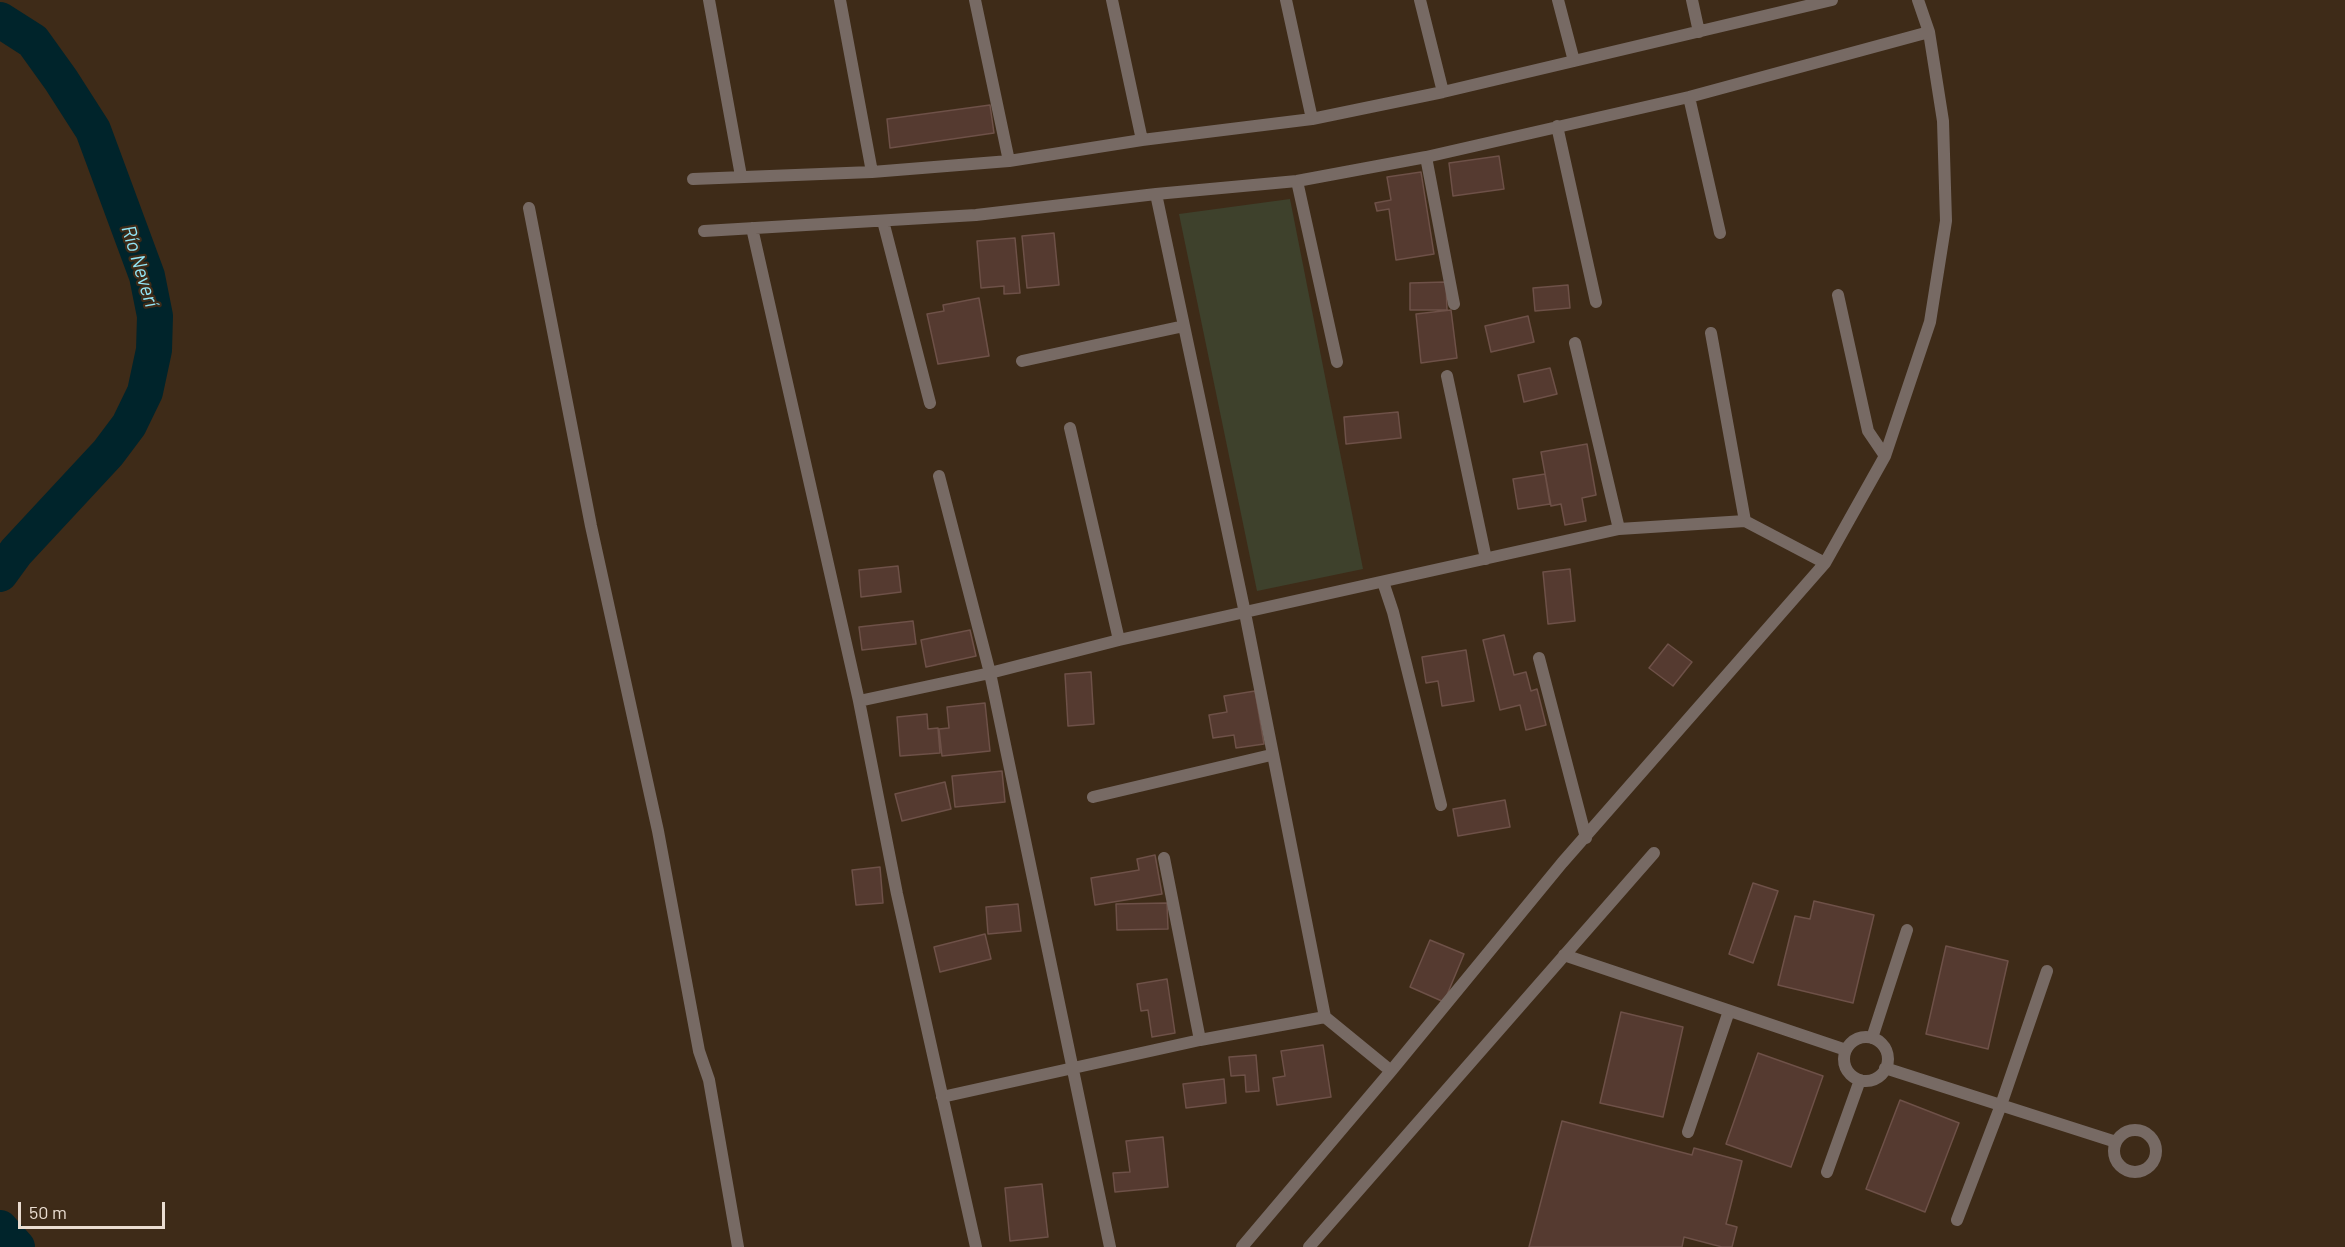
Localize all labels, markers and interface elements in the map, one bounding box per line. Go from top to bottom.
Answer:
water label: Río Neverí [116,222,164,310]
scale bar [21,1190,168,1228]
text: 50 m [29,1201,67,1223]

